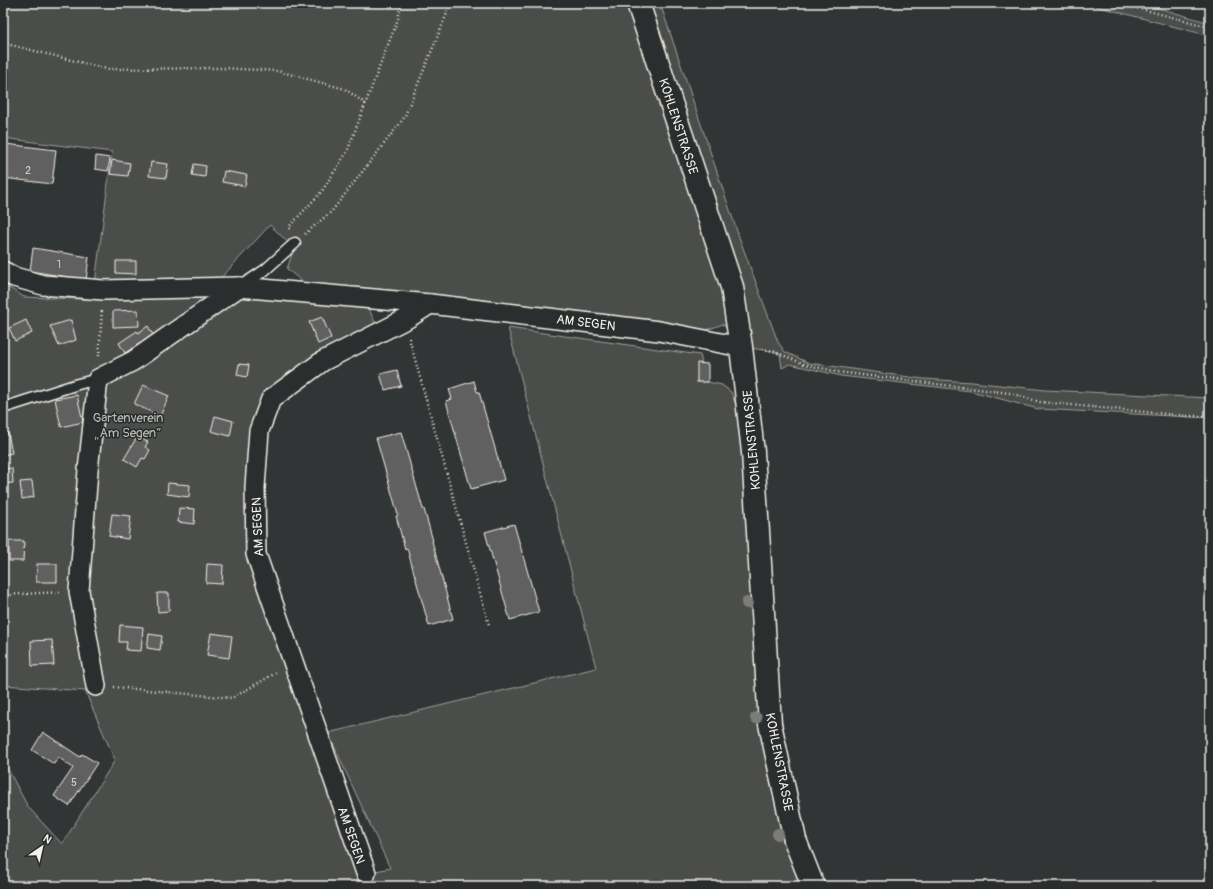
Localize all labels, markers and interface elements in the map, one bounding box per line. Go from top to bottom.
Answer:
street label: KOHLENSTRASSE [655,76,701,177]
house number: 2 [25,164,31,177]
house number: 1 [57,258,61,271]
street label: AM SEGEN [555,311,617,335]
street label: KOHLENSTRASSE [740,389,764,490]
park label: Gartenverein „Am Segen“ [93,410,163,441]
street label: AM SEGEN [248,497,268,557]
street label: KOHLENSTRASSE [762,712,796,813]
house number: 5 [71,776,77,789]
street label: AM SEGEN [334,805,368,866]
north arrow [22,827,62,867]
text: N [41,832,54,847]

